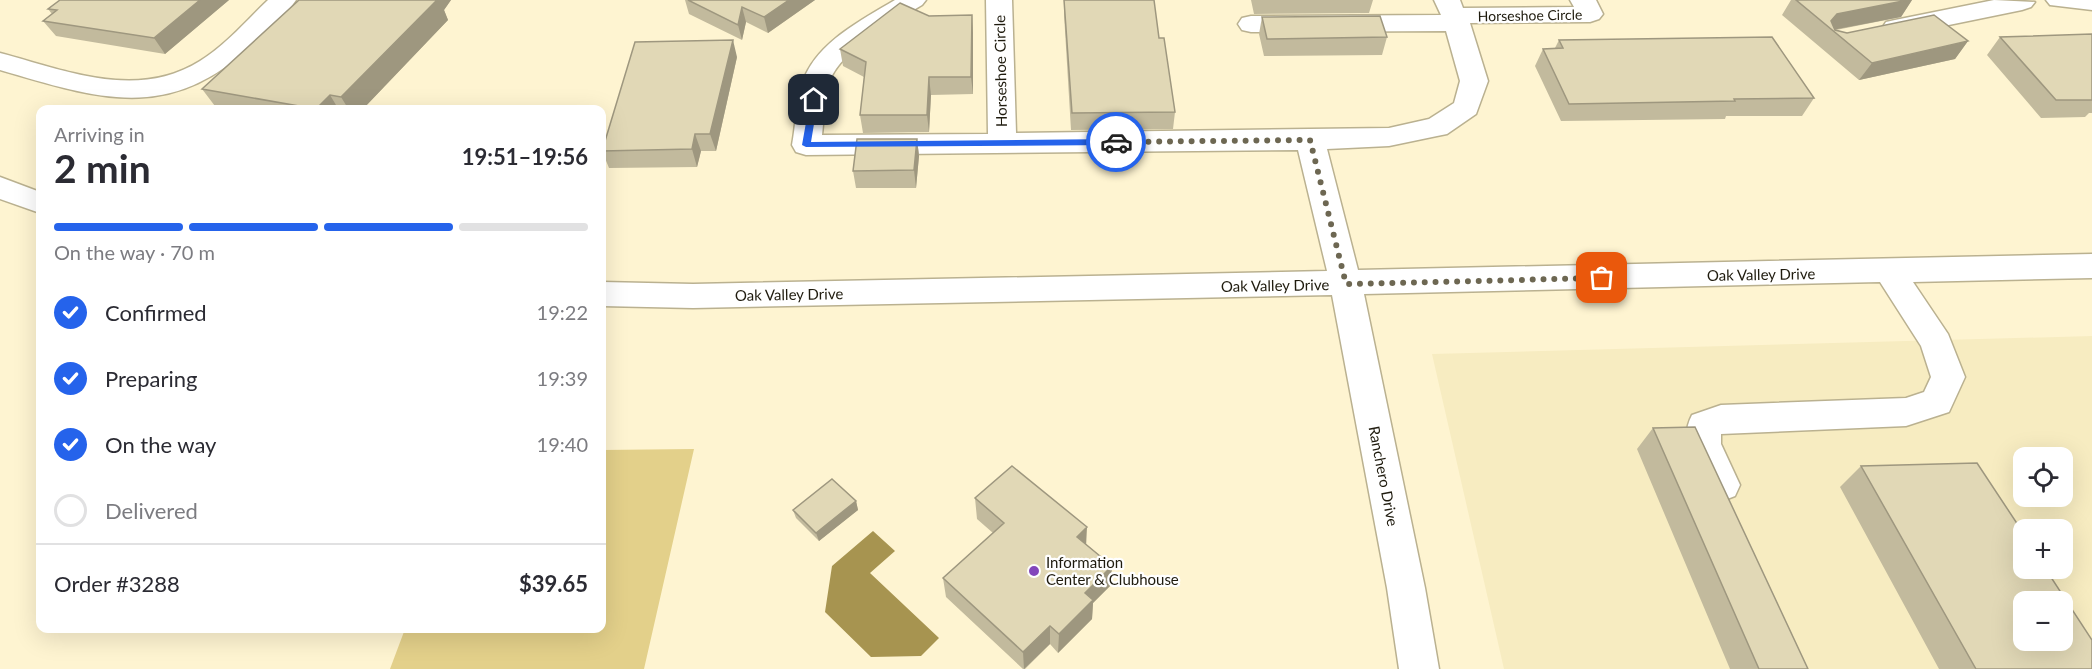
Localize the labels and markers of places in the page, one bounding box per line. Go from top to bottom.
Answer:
pin [788,74,839,125]
pin [1576,252,1627,303]
place label: Information Center & Clubhouse [1046,553,1179,588]
marker: Information Center & Clubhouse [1027,564,1041,578]

